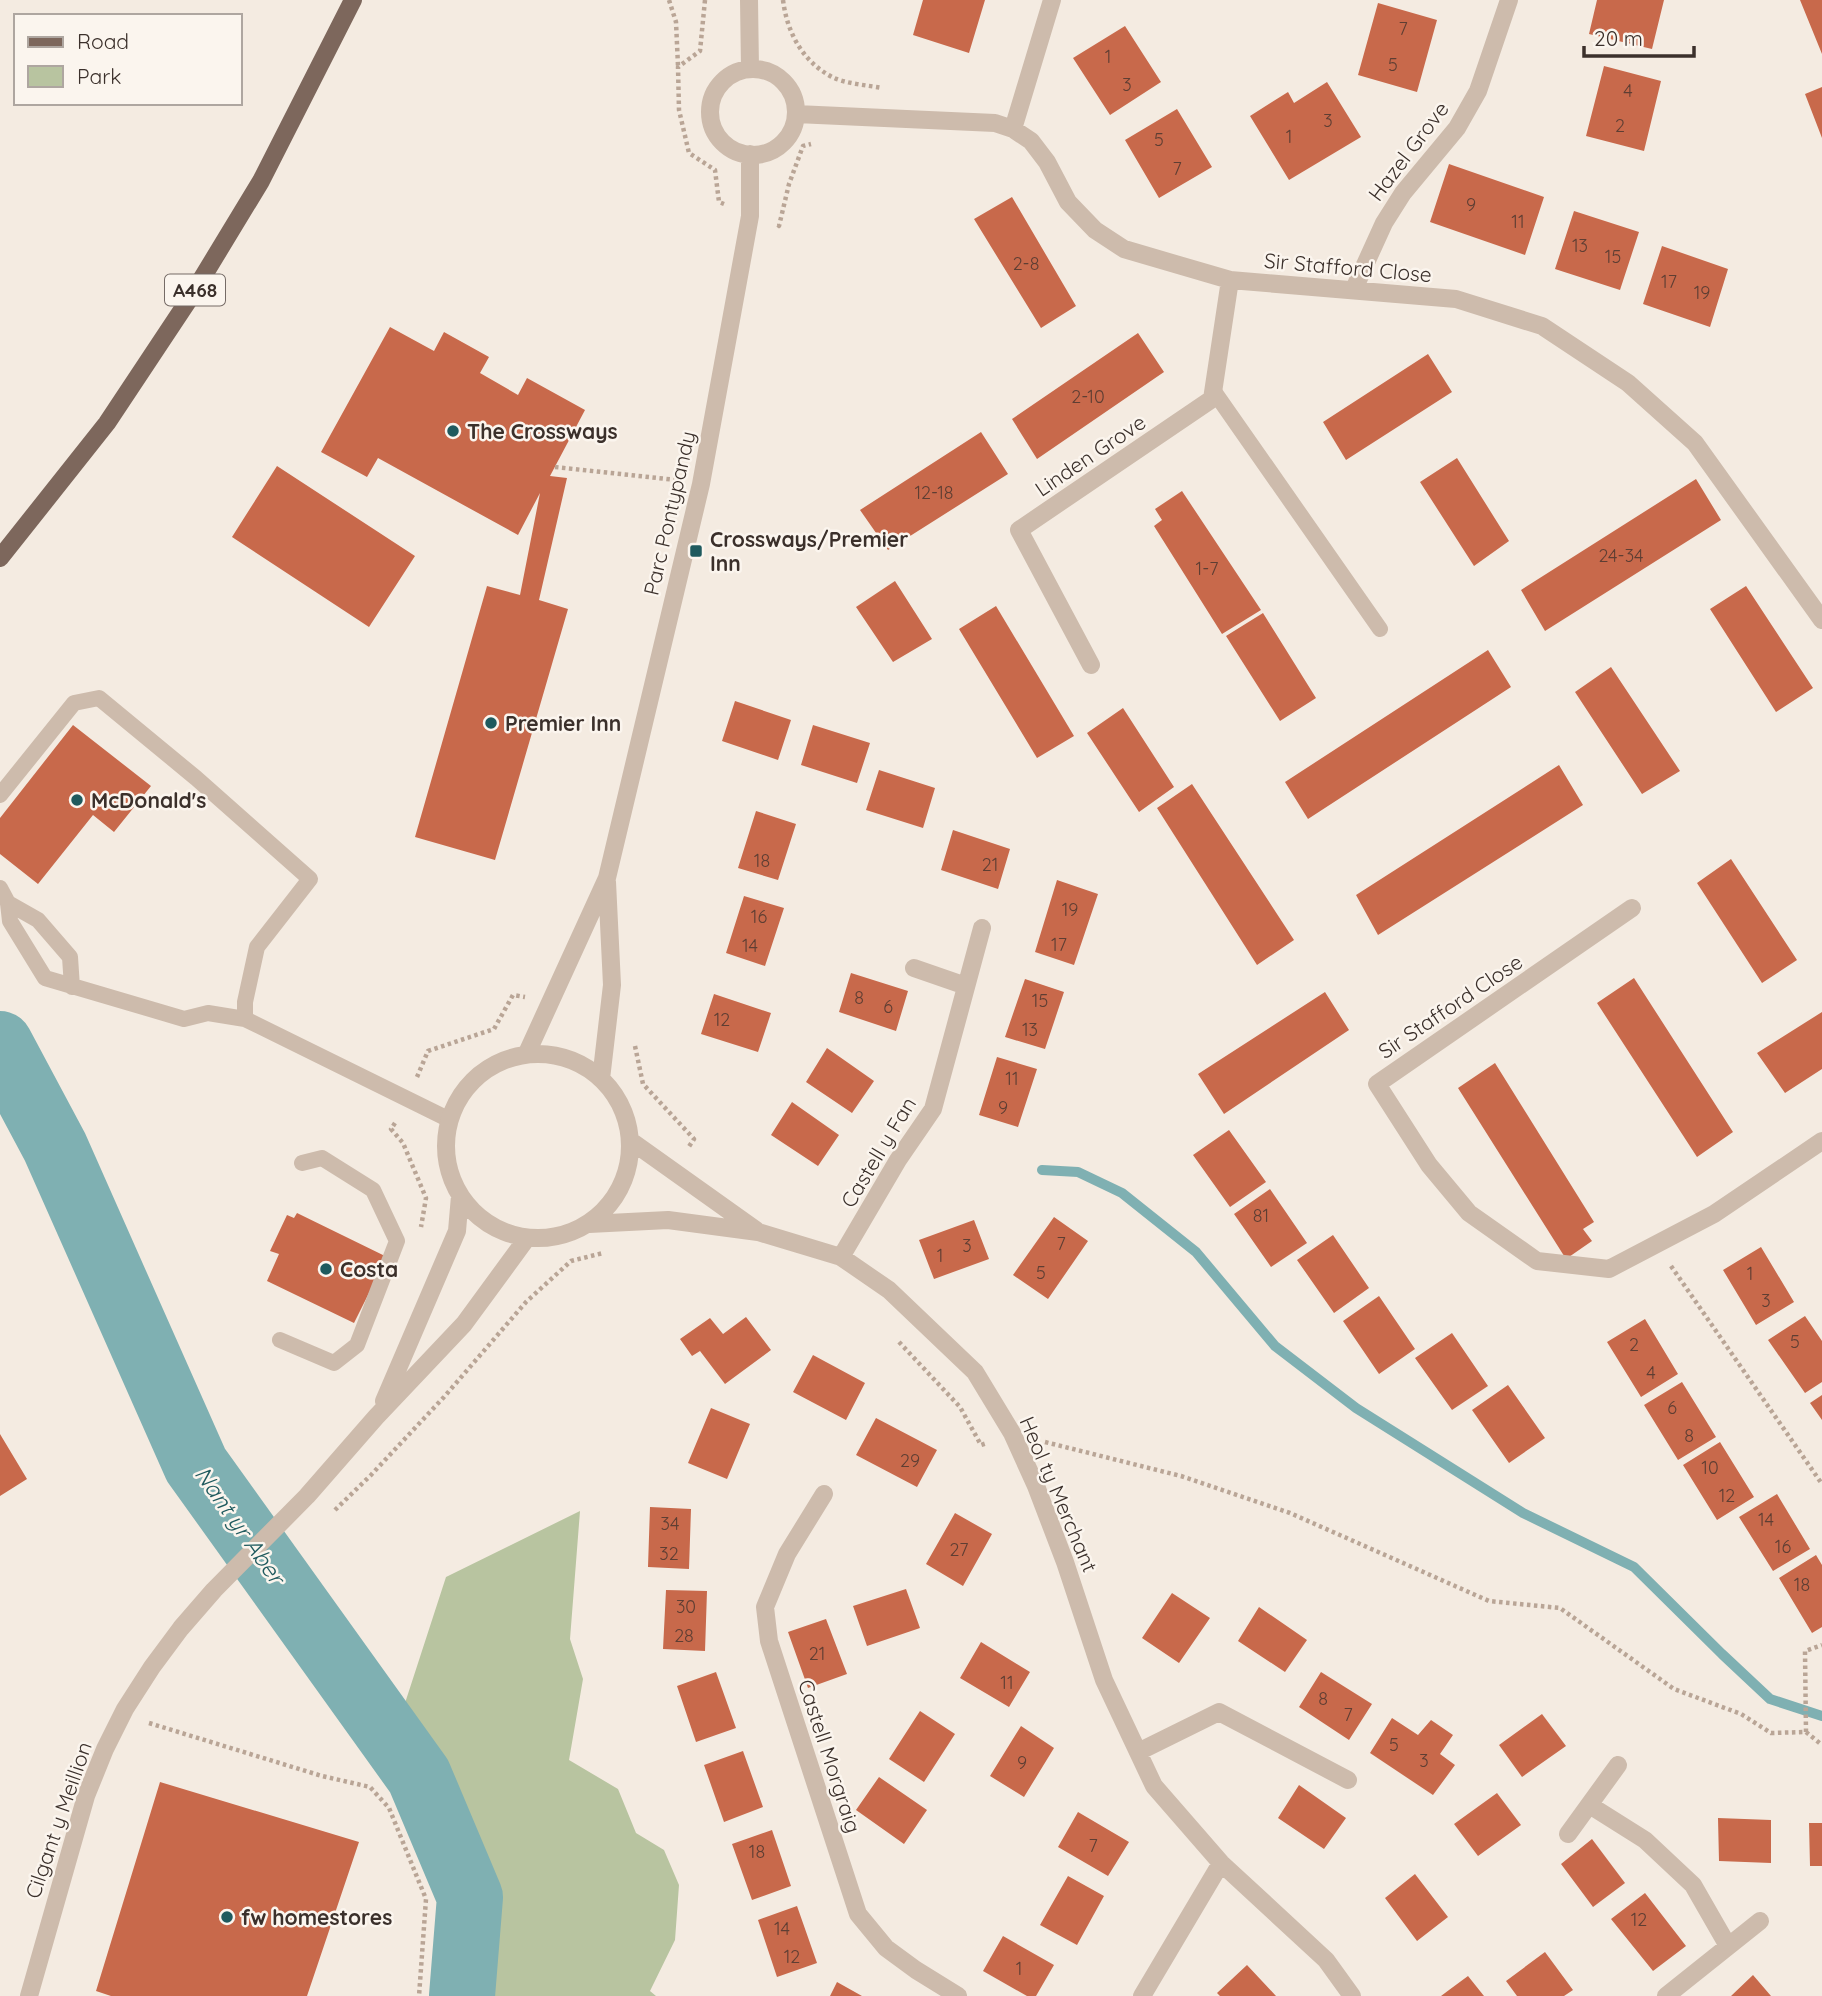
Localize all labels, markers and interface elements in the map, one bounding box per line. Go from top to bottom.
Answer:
legend [14,14,242,105]
scale bar [1584,14,1694,58]
house number: 7 [1398,17,1408,40]
text: 20 m [1594,25,1643,51]
text: Road [77,28,129,54]
house number: 1 [1105,45,1111,68]
house number: 5 [1388,53,1398,76]
text: Park [77,63,121,89]
house number: 3 [1122,73,1132,96]
house number: 4 [1623,79,1633,102]
street label: Hazel Grove [1362,96,1454,206]
house number: 3 [1323,109,1333,132]
house number: 2 [1615,114,1625,137]
house number: 1 [1286,125,1292,148]
house number: 5 [1154,128,1164,151]
house number: 7 [1172,157,1182,180]
house number: 9 [1466,193,1476,216]
house number: 11 [1511,210,1525,233]
house number: 13 [1572,234,1588,257]
house number: 15 [1605,245,1621,268]
street label: Sir Stafford Close [1263,247,1433,287]
house number: 2-8 [1013,252,1039,275]
house number: 17 [1661,270,1677,293]
road number: A468 [165,274,225,306]
house number: 19 [1694,281,1710,304]
house number: 2-10 [1071,385,1105,408]
street label: Linden Grove [1030,408,1150,502]
place label: The Crossways [467,418,618,444]
marker: The Crossways [445,423,461,439]
street label: Parc Pontypandy [637,428,701,598]
house number: 12-18 [914,481,954,504]
place label: Crossways/Premier Inn [710,526,908,576]
marker: Crossways/Premier Inn [688,543,704,559]
house number: 24-34 [1598,544,1644,567]
house number: 1-7 [1196,557,1218,580]
place label: Premier Inn [505,710,621,736]
marker: Premier Inn [483,715,499,731]
place label: McDonald's [91,787,206,813]
marker: McDonald's [69,792,85,808]
house number: 18 [754,849,770,872]
house number: 21 [982,853,998,876]
house number: 19 [1062,898,1078,921]
house number: 16 [751,905,767,928]
house number: 17 [1051,933,1067,956]
house number: 14 [742,934,758,957]
street label: Sir Stafford Close [1373,948,1527,1064]
house number: 8 [854,986,864,1009]
house number: 15 [1032,989,1048,1012]
house number: 6 [883,995,893,1018]
house number: 12 [714,1008,730,1031]
house number: 13 [1022,1018,1038,1041]
house number: 11 [1005,1067,1019,1090]
street label: Castell y Fan [835,1092,921,1212]
house number: 9 [998,1096,1008,1119]
house number: 81 [1253,1204,1269,1227]
house number: 7 [1056,1232,1066,1255]
house number: 3 [962,1234,972,1257]
house number: 1 [937,1244,943,1267]
place label: Costa [340,1256,398,1282]
marker: Costa [318,1261,334,1277]
house number: 5 [1036,1261,1046,1284]
house number: 1 [1747,1262,1753,1285]
house number: 3 [1761,1289,1771,1312]
house number: 5 [1790,1330,1800,1353]
house number: 2 [1629,1333,1639,1356]
house number: 4 [1646,1361,1656,1384]
house number: 6 [1667,1396,1677,1419]
street label: Heol ty Merchant [1014,1412,1104,1576]
house number: 8 [1684,1424,1694,1447]
house number: 29 [900,1449,920,1472]
house number: 10 [1701,1456,1719,1479]
water label: Nant yr Aber [189,1461,293,1592]
house number: 12 [1719,1484,1735,1507]
house number: 14 [1758,1508,1774,1531]
house number: 34 [661,1512,679,1535]
house number: 16 [1775,1535,1791,1558]
house number: 27 [950,1538,968,1561]
house number: 32 [659,1542,679,1565]
house number: 18 [1794,1573,1810,1596]
house number: 30 [676,1595,696,1618]
house number: 28 [674,1624,694,1647]
house number: 21 [809,1642,825,1665]
house number: 11 [1000,1671,1014,1694]
street label: Castell Morgraig [793,1676,867,1836]
house number: 8 [1318,1687,1328,1710]
house number: 7 [1343,1703,1353,1726]
house number: 5 [1389,1733,1399,1756]
street label: Cilgant y Meillion [19,1738,97,1902]
house number: 3 [1419,1749,1429,1772]
house number: 9 [1017,1751,1027,1774]
house number: 7 [1088,1834,1098,1857]
house number: 18 [749,1840,765,1863]
place label: fw homestores [241,1904,392,1930]
house number: 12 [1631,1908,1647,1931]
marker: fw homestores [219,1909,235,1925]
house number: 14 [774,1917,790,1940]
house number: 12 [784,1945,800,1968]
house number: 1 [1016,1957,1022,1980]

